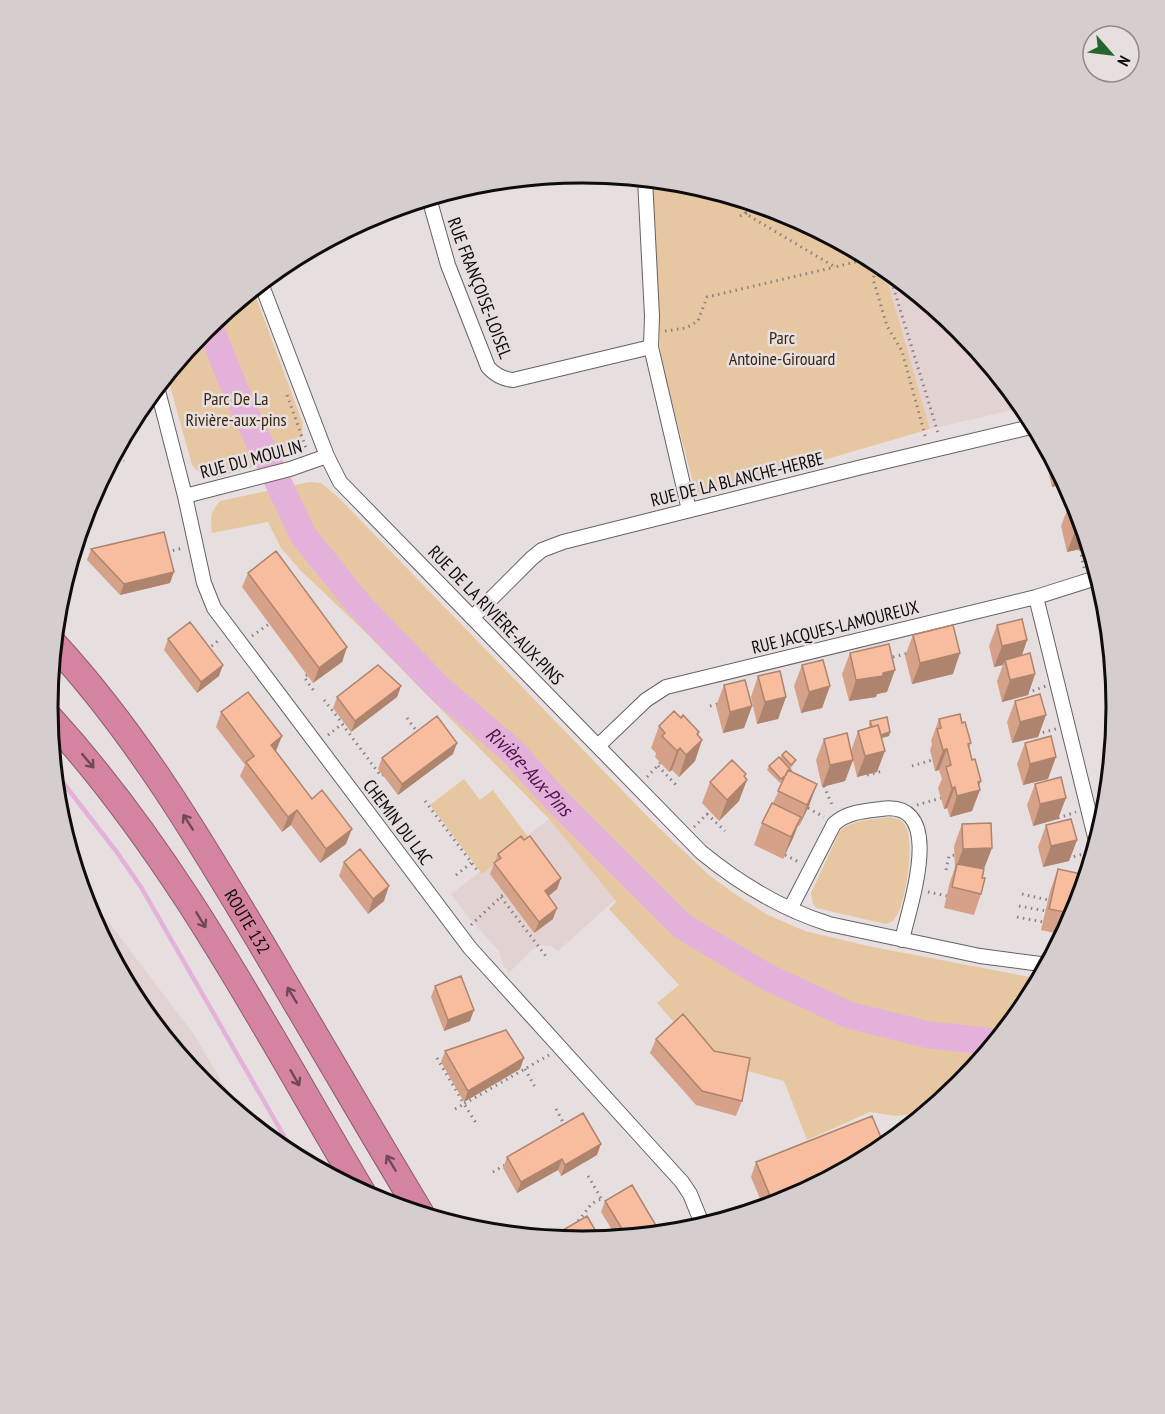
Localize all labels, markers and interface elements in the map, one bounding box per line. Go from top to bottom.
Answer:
north arrow [1081,24,1141,84]
text: N [1113,53,1135,70]
street label: RUE FRANÇOISE-LOISEL [442,214,518,362]
park label: Parc Antoine-Girouard [729,326,835,370]
park label: Parc De La Rivière-aux-pins [185,387,287,431]
street label: RUE DU MOULIN [198,434,304,484]
street label: RUE DE LA BLANCHE-HERBE [648,446,826,512]
street label: RUE DE LA RIVIÈRE-AUX-PINS [423,540,569,690]
street label: RUE JACQUES-LAMOUREUX [749,595,921,659]
water label: Rivière-Aux-Pins [480,721,579,823]
one-way arrow [81,753,94,769]
street label: CHEMIN DU LAC [358,775,438,869]
one-way arrow [182,814,194,831]
street label: ROUTE 132 [220,885,276,958]
one-way arrow [195,911,207,928]
one-way arrow [285,987,297,1004]
one-way arrow [289,1069,301,1086]
one-way arrow [384,1155,396,1172]

